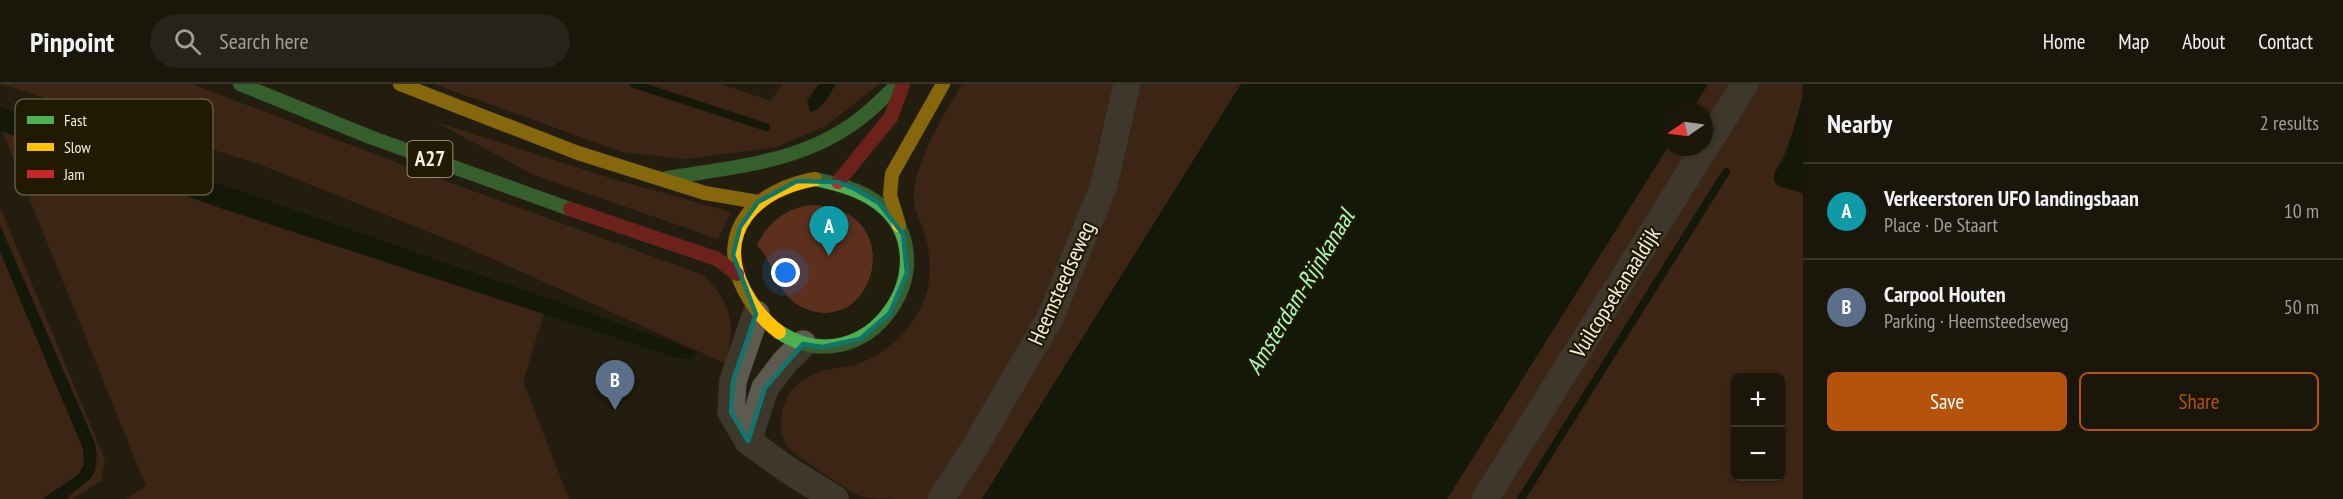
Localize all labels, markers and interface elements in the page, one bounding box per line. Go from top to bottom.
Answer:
search box [150,14,570,68]
text: Pinpoint [30,23,114,60]
icon: search [171,25,204,58]
text: Search here [219,27,309,55]
text: Home [2043,28,2085,55]
text: Map [2118,28,2149,55]
text: About [2182,28,2225,55]
text: Contact [2258,28,2313,55]
legend [15,99,213,195]
north arrow [1659,102,1713,156]
text: Nearby [1827,107,1892,140]
text: Fast [64,110,87,130]
text: 2 results [2260,110,2319,136]
text: Slow [64,137,91,157]
road number: A27 [408,141,452,177]
text: Jam [63,164,85,184]
text: Verkeerstoren UFO landingsbaan [1884,184,2139,212]
text: A [1841,198,1852,224]
text: 10 m [2284,198,2319,224]
water label: Amsterdam-Rijnkanaal [1238,201,1362,380]
pin: A [810,206,848,256]
text: Place · De Staart [1884,212,1998,238]
street label: Heemsteedseweg [1021,217,1101,349]
street label: Vuilcopsekanaaldijk [1563,221,1667,363]
your location [771,258,800,287]
text: Carpool Houten [1884,280,2006,308]
text: B [1842,294,1851,320]
text: 50 m [2284,294,2319,320]
text: Parking · Heemsteedseweg [1884,308,2069,334]
pin: B [596,360,634,410]
button: Save [1827,372,2067,431]
button: Share [2079,372,2319,431]
map controls [1731,373,1785,481]
button: + [1731,373,1785,427]
button: − [1731,427,1785,481]

